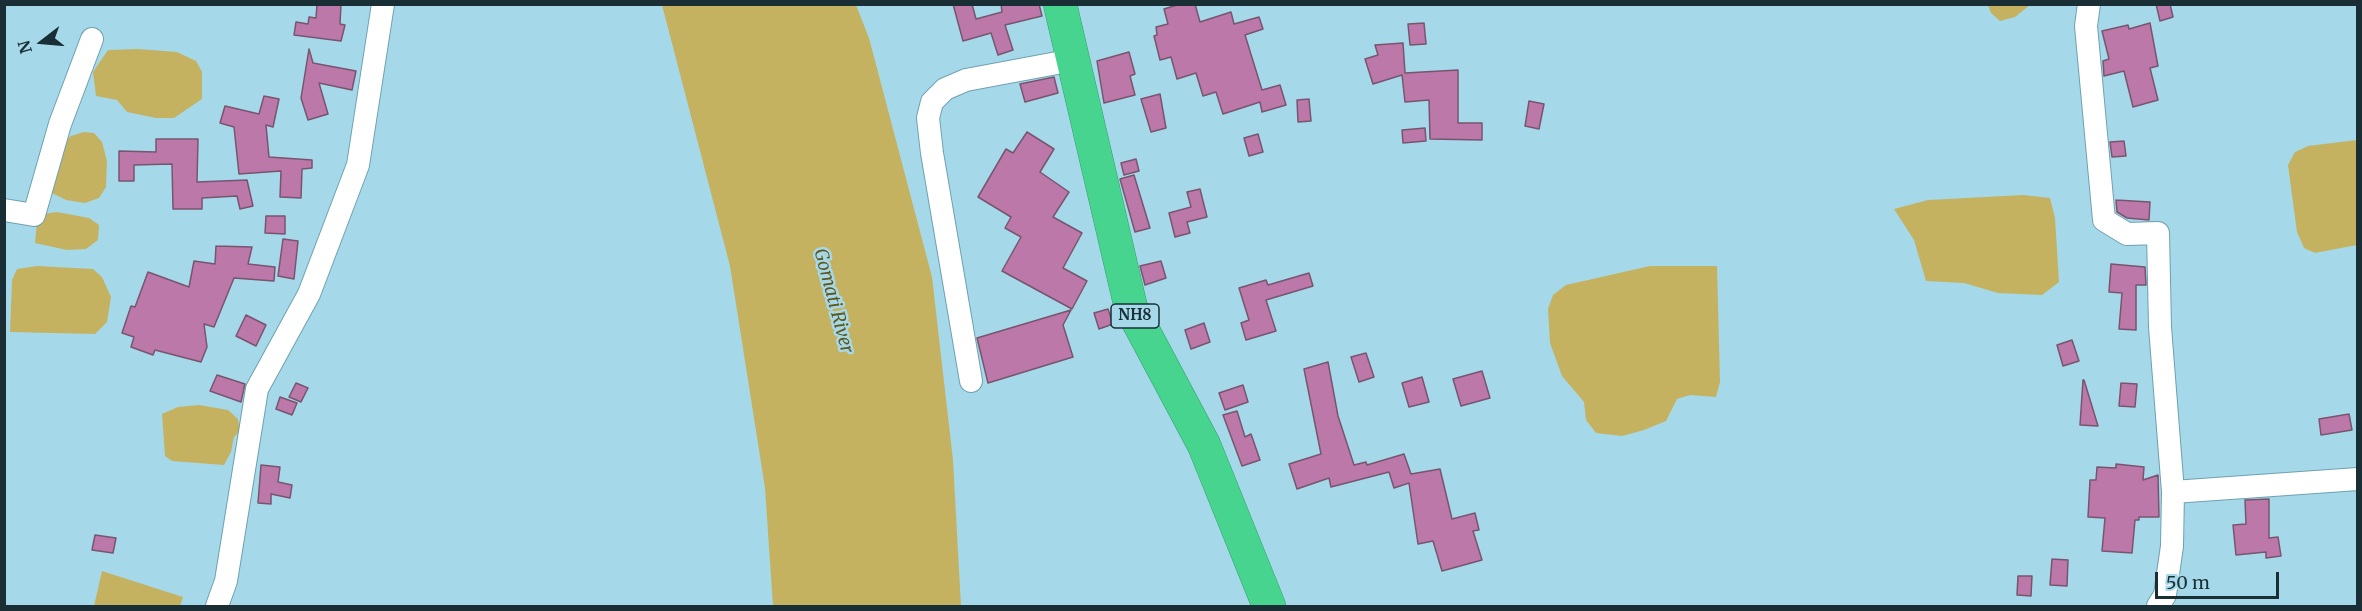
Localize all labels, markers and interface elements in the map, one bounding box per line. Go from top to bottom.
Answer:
north arrow [12,12,72,72]
text: N [13,38,36,56]
water label: Gomati River [809,247,857,355]
road number: NH8 [1111,304,1159,328]
scale bar [2158,560,2282,598]
text: 50 m [2166,571,2210,594]

